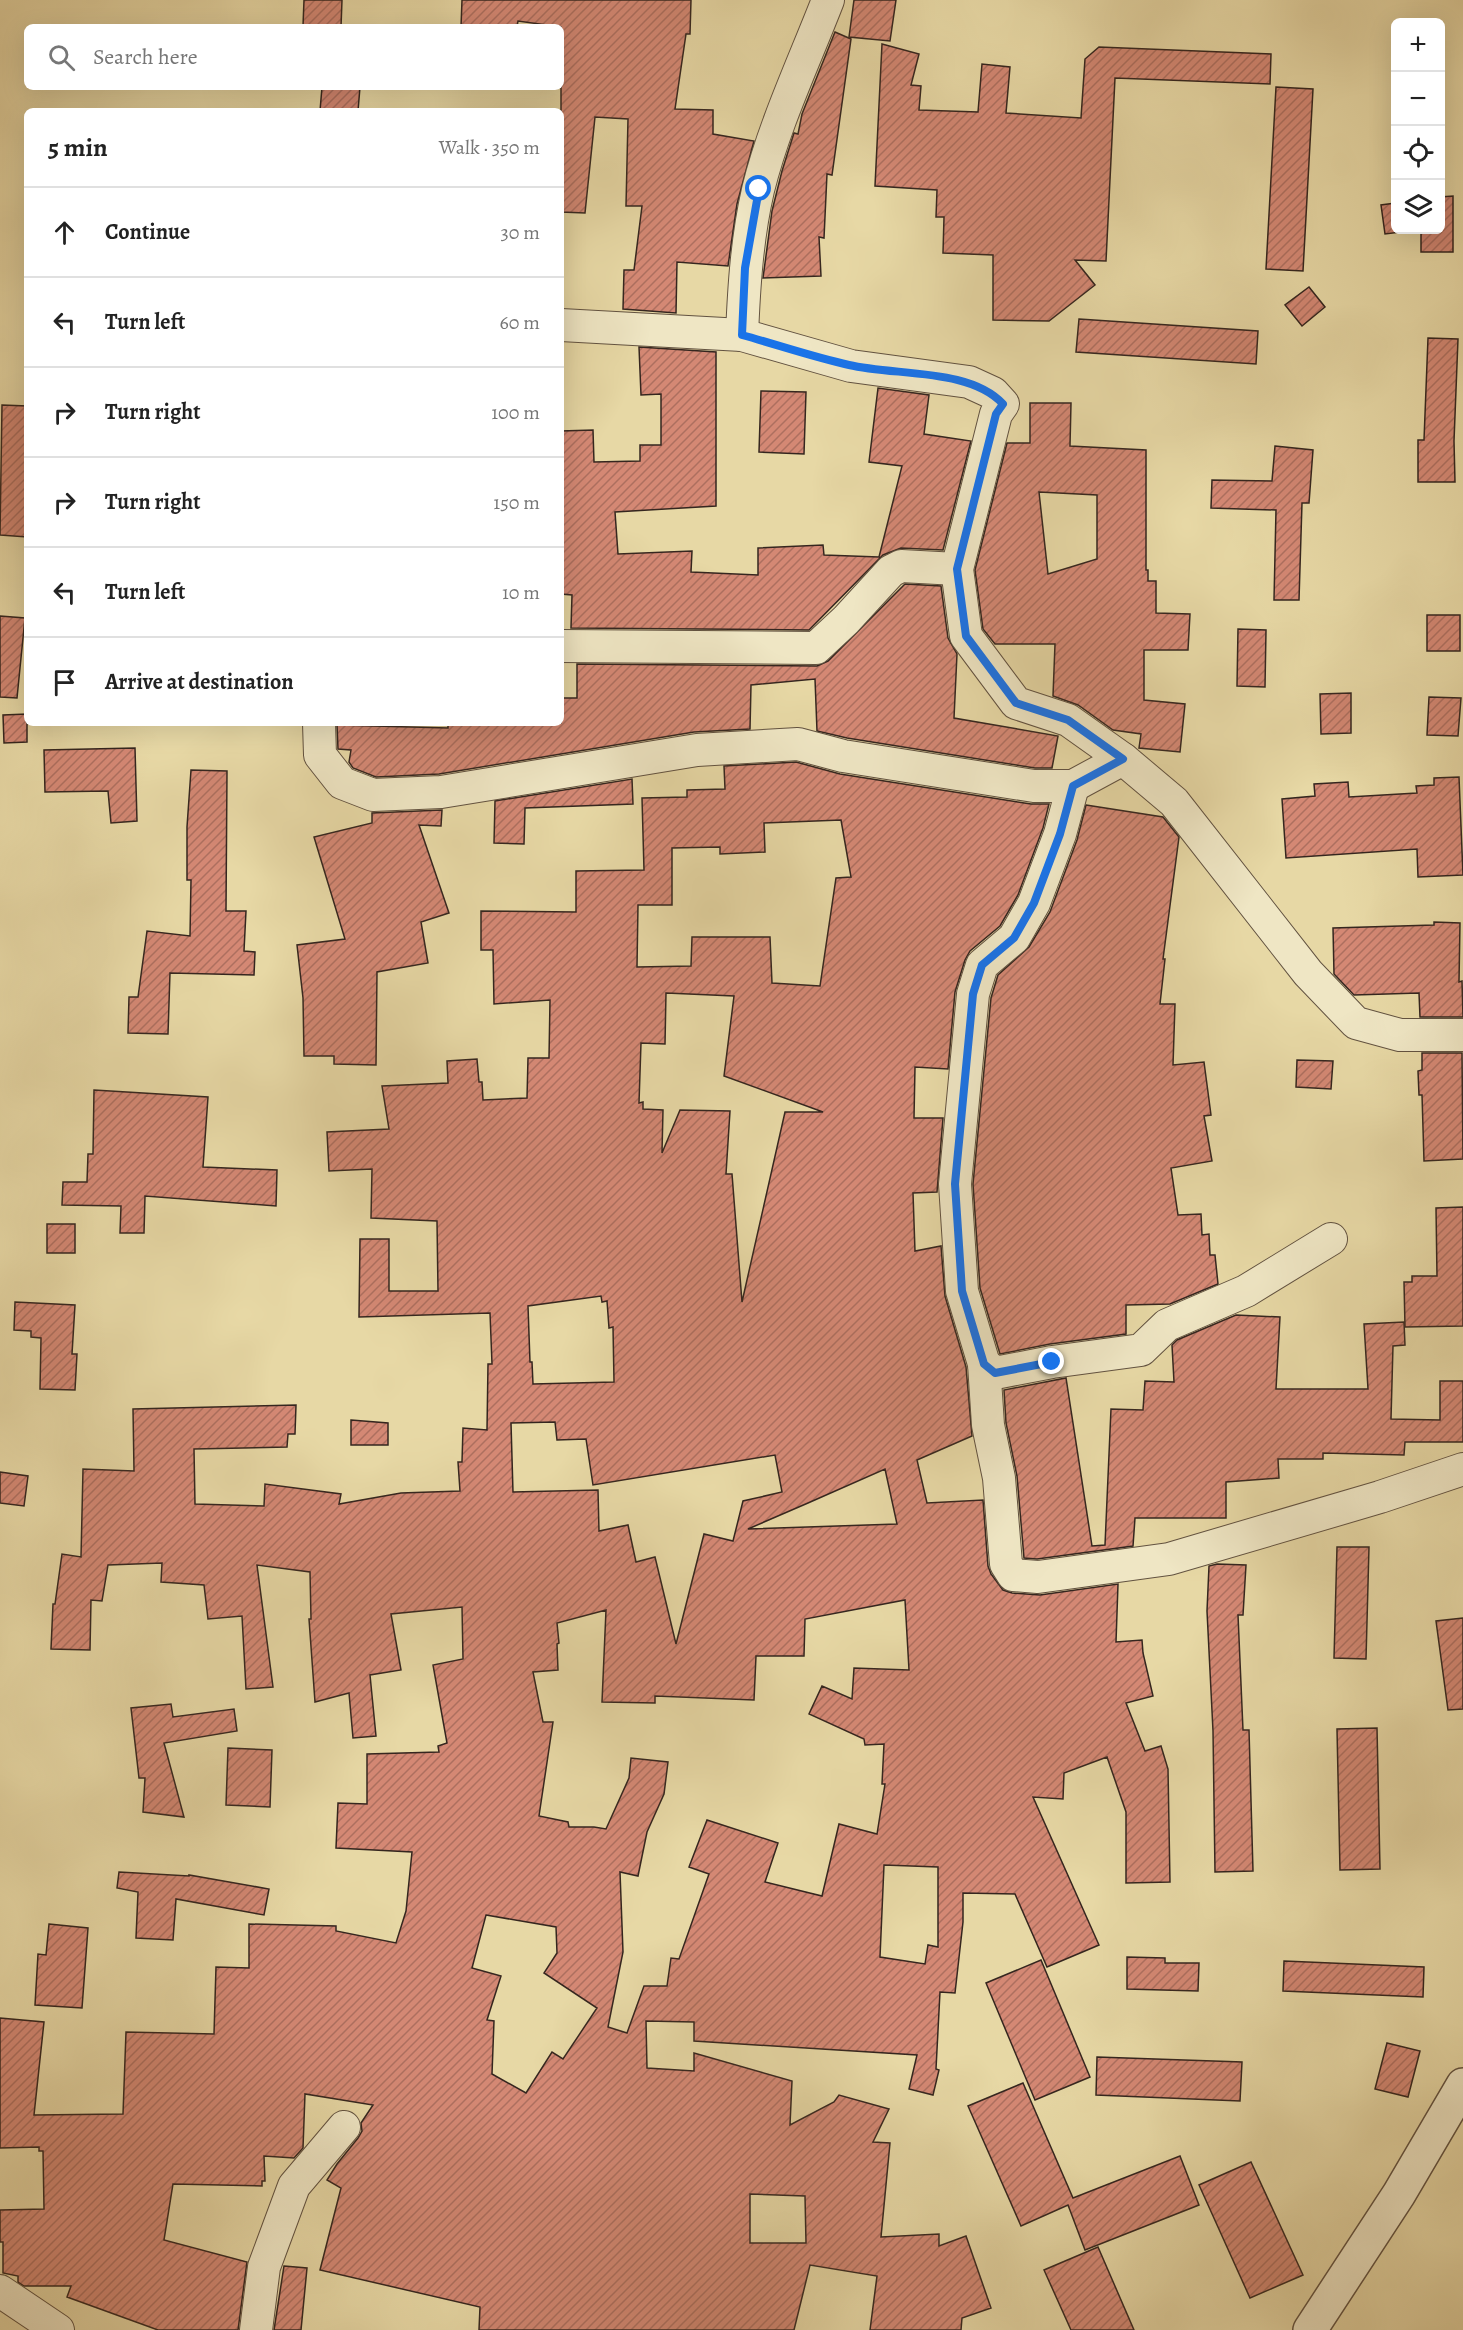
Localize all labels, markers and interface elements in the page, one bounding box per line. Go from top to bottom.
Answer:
map controls [1391,18,1445,234]
button: + [1391,18,1445,72]
search box [24,24,564,90]
icon: search [45,41,78,74]
text: Search here [93,42,198,72]
button: − [1391,72,1445,126]
button: locate [1391,126,1445,180]
text: 5 min [48,130,108,165]
text: Walk · 350 m [439,134,540,161]
route start [745,175,771,201]
button: layers [1391,180,1445,234]
icon: ahead [48,216,81,249]
text: Continue [105,217,190,247]
text: 30 m [500,219,540,246]
icon: left [48,306,81,339]
text: Turn left [105,307,185,337]
text: 60 m [500,309,540,336]
icon: right [48,396,81,429]
text: Turn right [105,397,201,427]
text: 100 m [491,399,540,426]
icon: right [48,486,81,519]
text: Turn right [105,487,201,517]
text: 150 m [493,489,540,516]
icon: left [48,576,81,609]
text: Turn left [105,577,185,607]
text: 10 m [502,579,540,606]
icon: arrive [48,666,81,699]
text: Arrive at destination [105,667,294,697]
route end [1038,1348,1064,1374]

